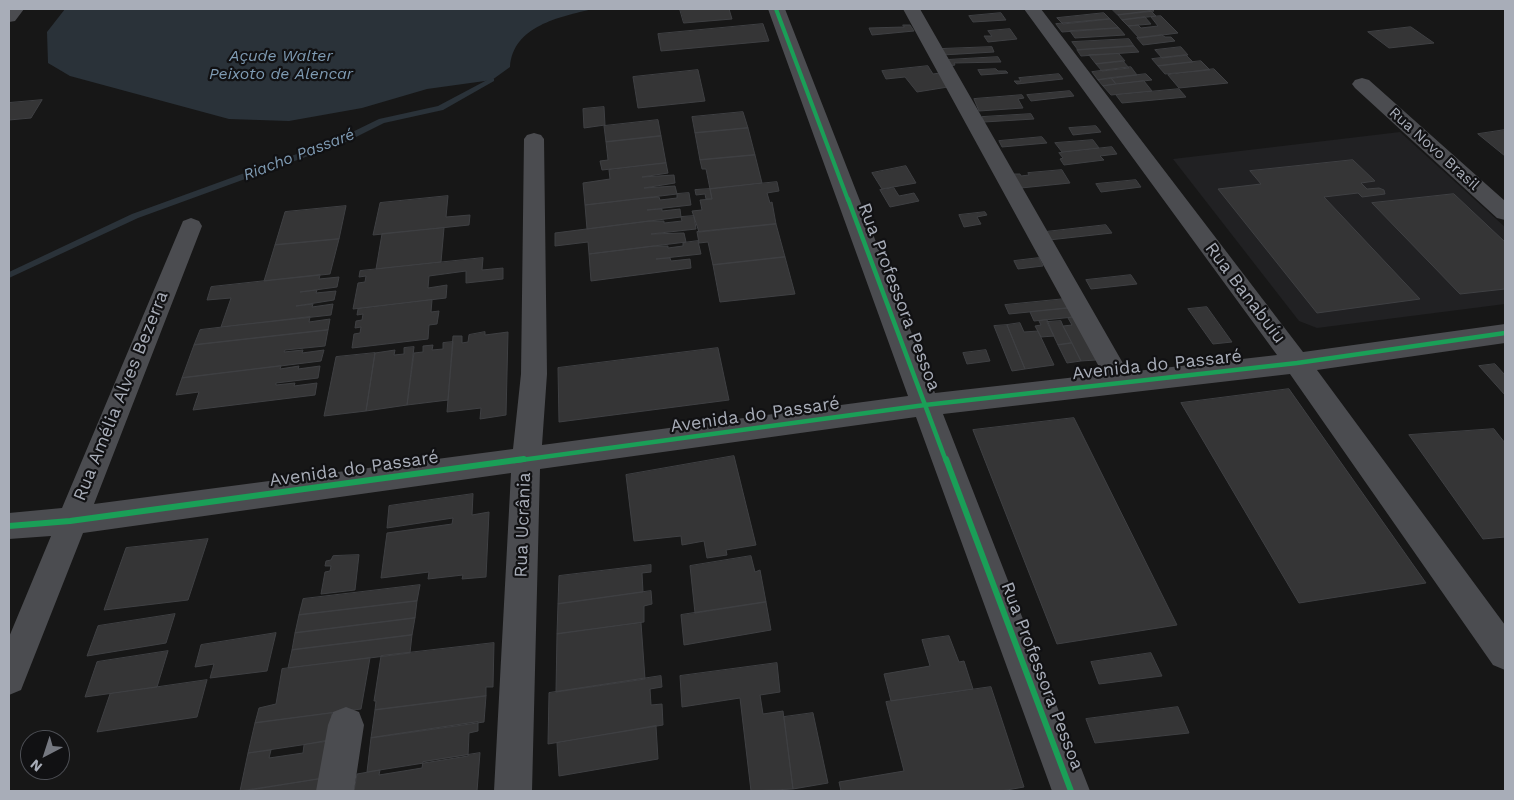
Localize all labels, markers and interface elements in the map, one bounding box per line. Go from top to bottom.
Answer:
water label: Açude Walter Peixoto de Alencar [209,46,353,84]
street label: Rua Novo Brasil [1385,104,1483,194]
water label: Riacho Passaré [241,125,357,185]
street label: Rua Professora Pessoa [853,200,945,394]
street label: Rua Banabuíu [1200,238,1290,348]
street label: Rua Amélia Alves Bezerra [69,288,173,504]
street label: Avenida do Passaré [1071,345,1243,385]
street label: Avenida do Passaré [669,392,841,438]
street label: Avenida do Passaré [268,446,440,492]
street label: Rua Ucrânia [510,472,536,578]
street label: Rua Professora Pessoa [996,579,1088,773]
north arrow [20,730,70,780]
text: N [27,756,45,775]

